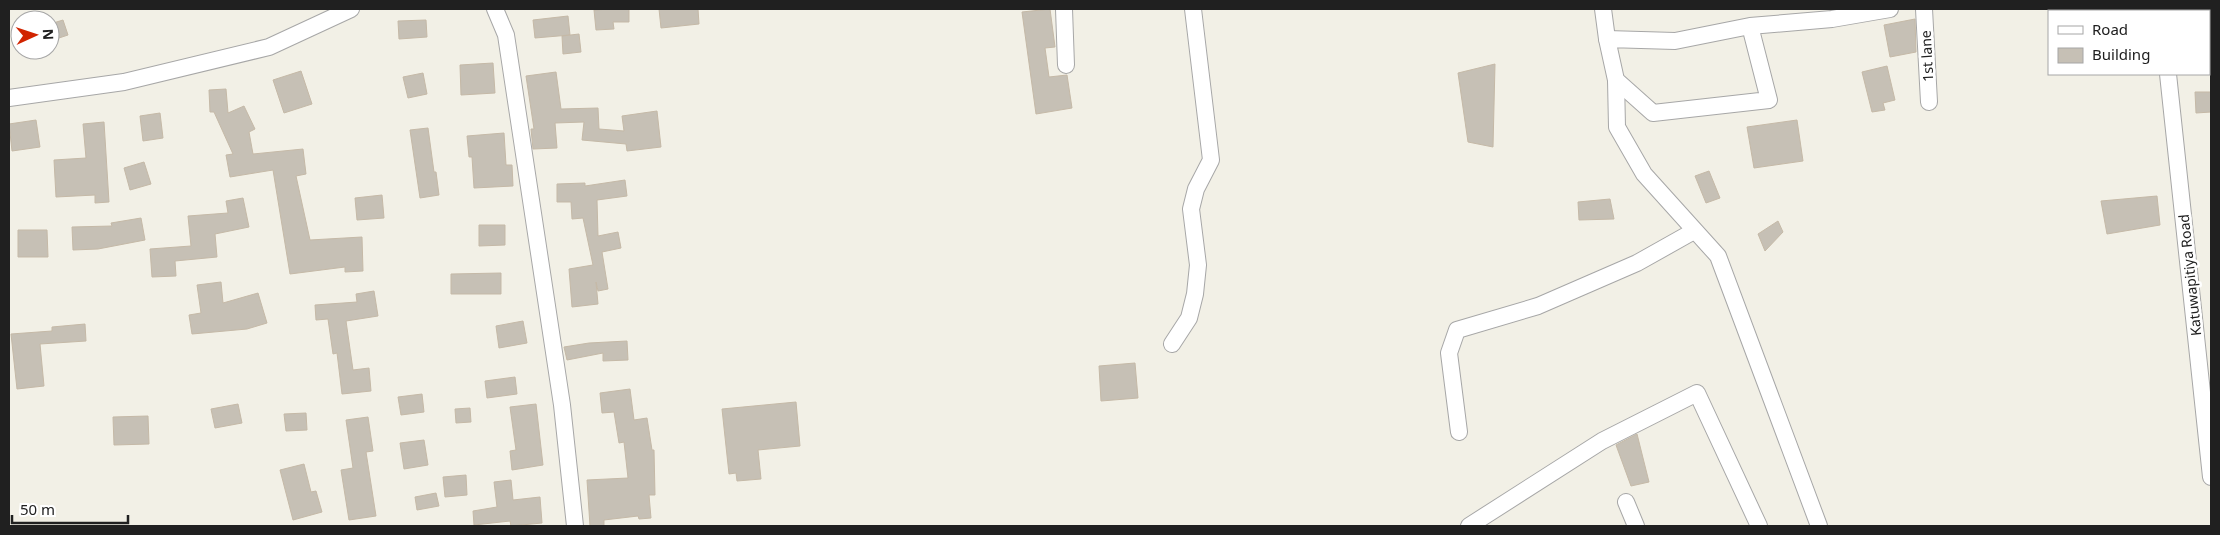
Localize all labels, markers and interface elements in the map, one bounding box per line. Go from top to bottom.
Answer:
north arrow [10,10,60,60]
legend [2048,10,2210,75]
text: Road [2092,19,2128,39]
text: N [39,28,58,40]
street label: 1st lane [1916,30,1937,82]
text: Building [2092,44,2150,64]
street label: Katuwapitiya Road [2174,213,2205,337]
scale bar [12,492,129,524]
text: 50 m [20,499,55,519]

